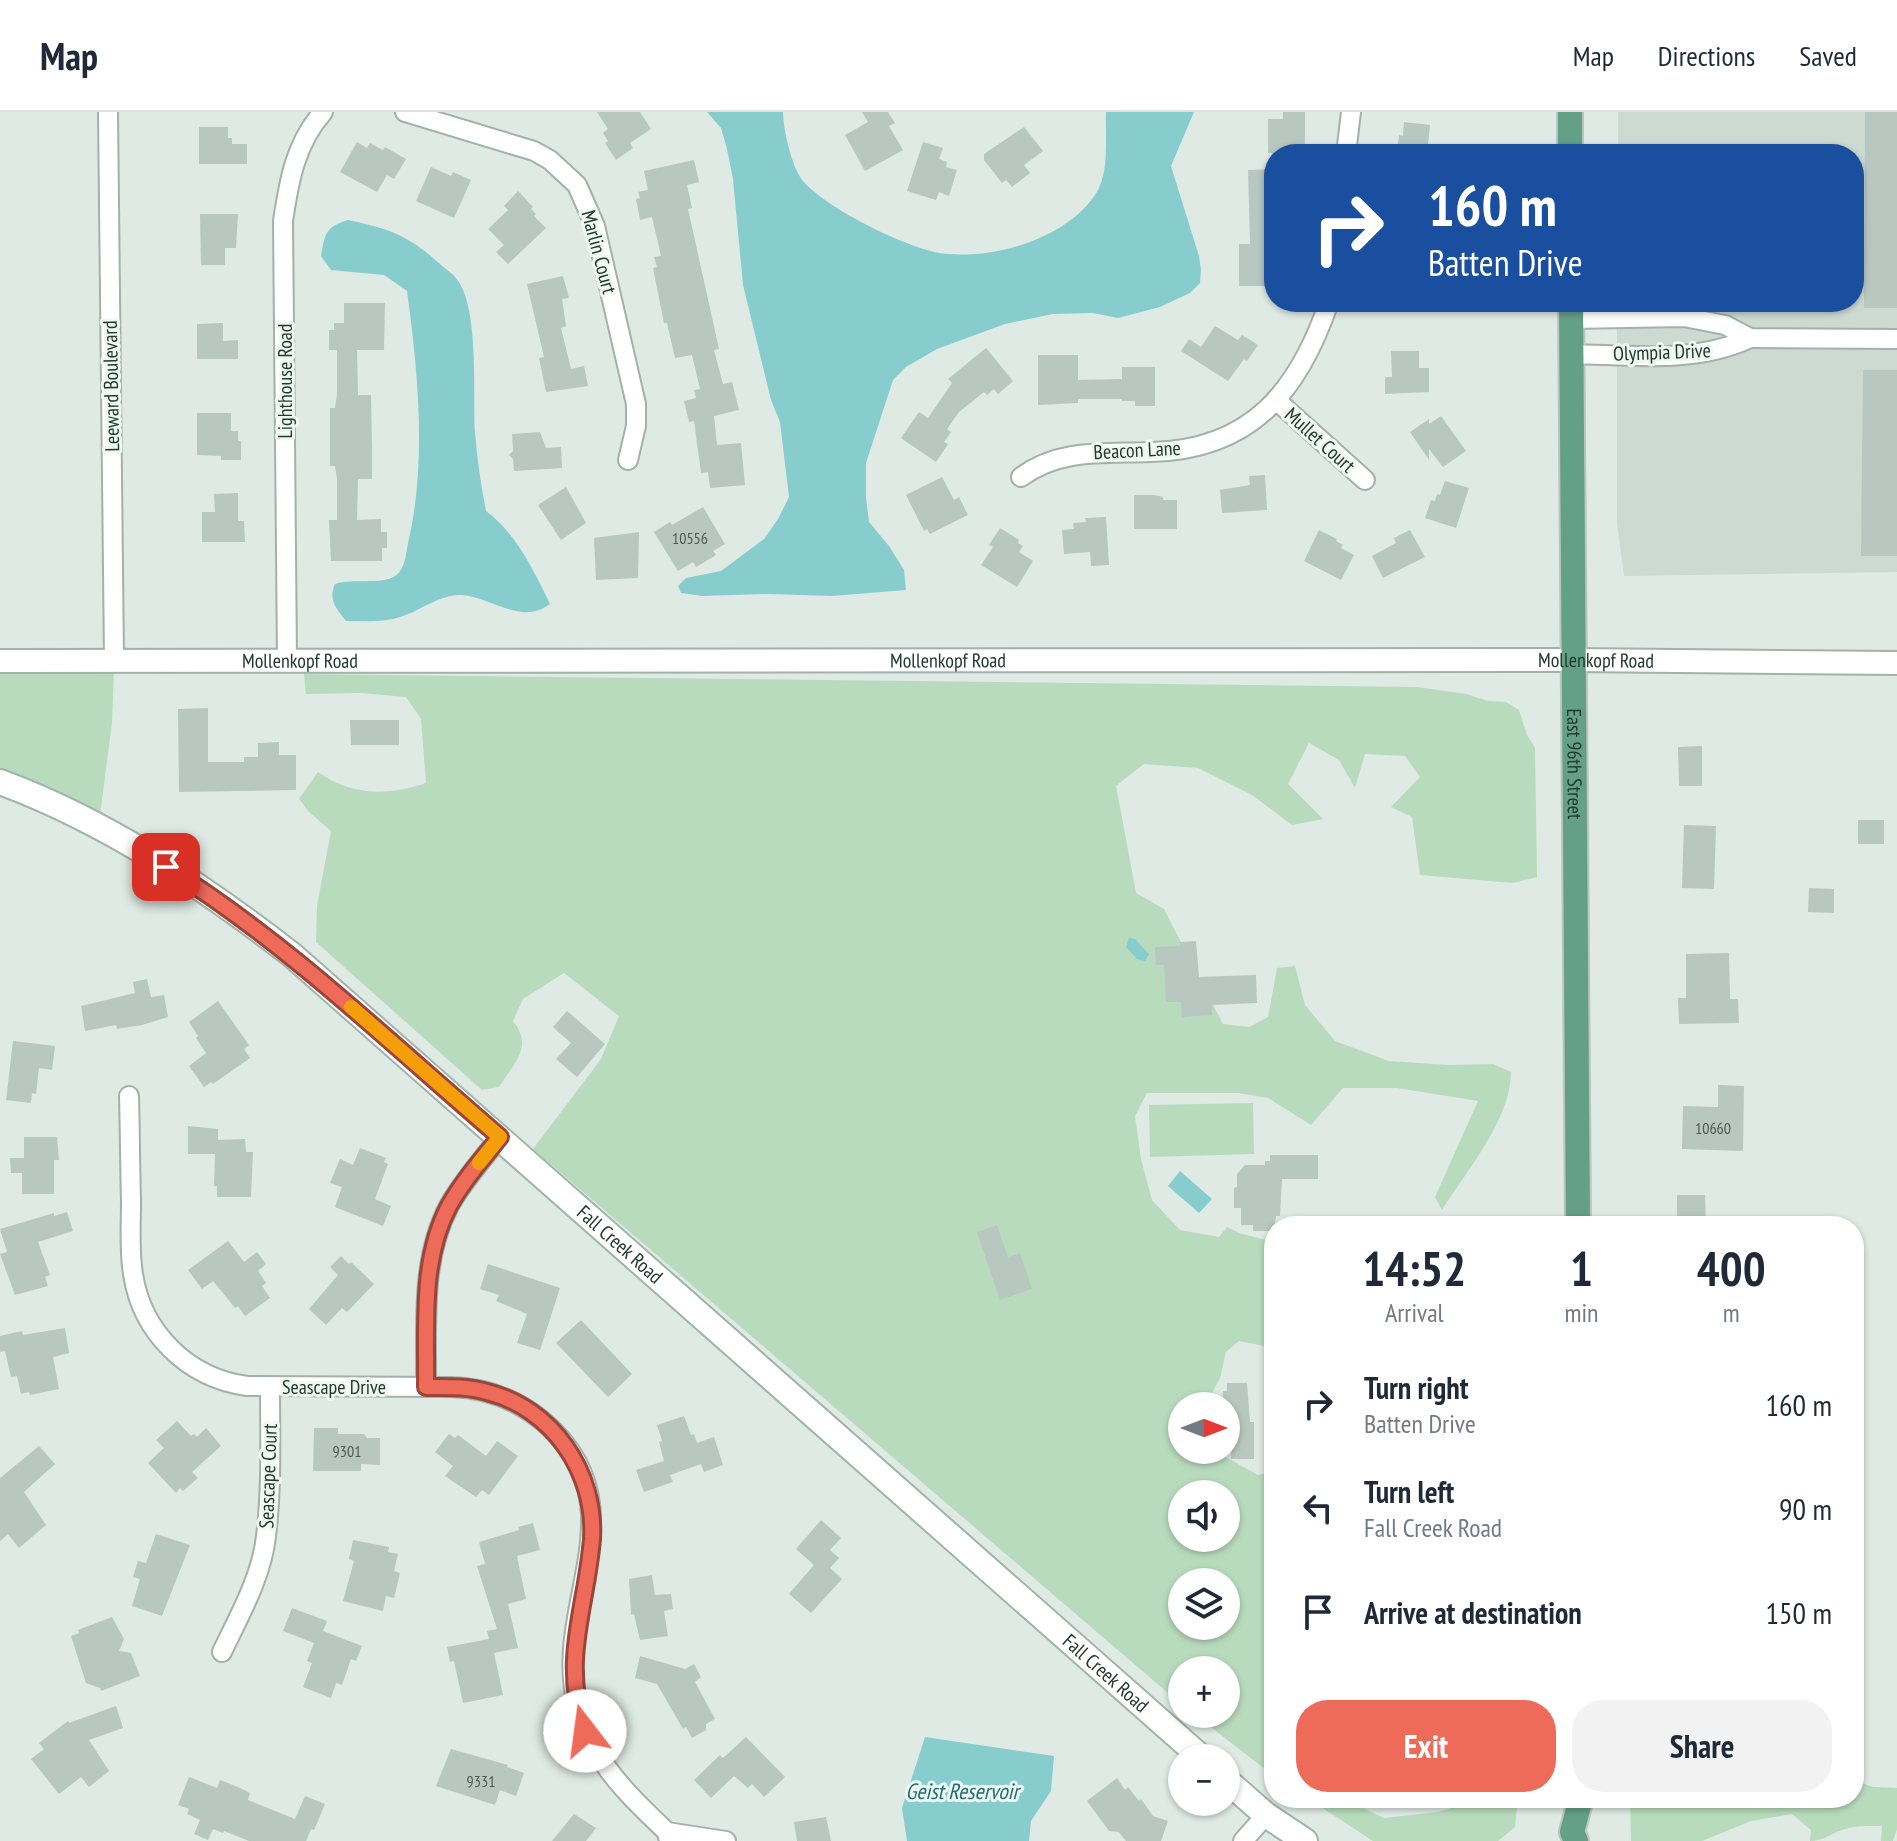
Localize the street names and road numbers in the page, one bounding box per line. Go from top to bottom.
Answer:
street label: Marlin Court [575,207,623,297]
street label: Leeward Boulevard [97,320,125,452]
street label: Lighthouse Road [272,323,298,439]
street label: Olympia Drive [1613,337,1711,367]
street label: Mullet Court [1279,402,1361,479]
street label: Beacon Lane [1093,435,1181,465]
street label: Mollenkopf Road [890,647,1006,673]
street label: Mollenkopf Road [1538,647,1654,674]
street label: Mollenkopf Road [242,648,358,674]
street label: East 96th Street [1561,708,1588,820]
street label: Fall Creek Road [571,1199,668,1289]
street label: Seascape Drive [282,1374,386,1400]
street label: Seascape Court [253,1422,283,1529]
street label: Fall Creek Road [1057,1628,1154,1718]

